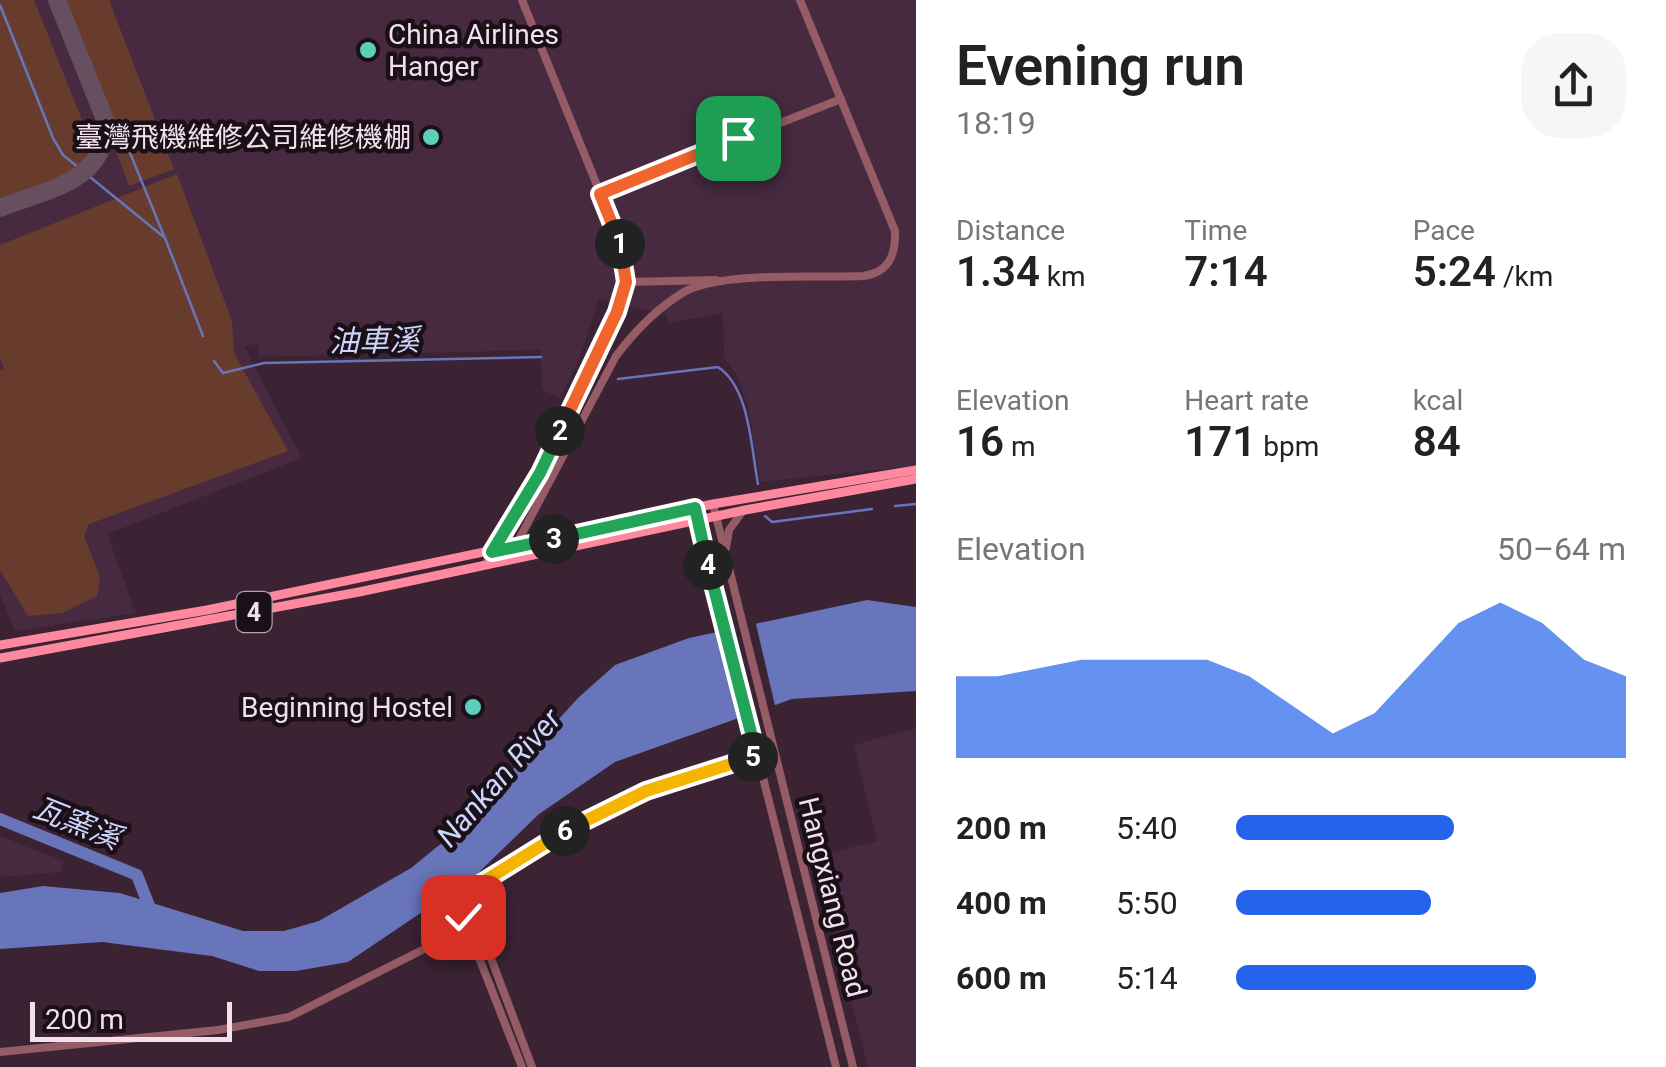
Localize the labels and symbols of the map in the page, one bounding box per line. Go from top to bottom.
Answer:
place label: China Airlines Hanger [388,18,559,83]
marker: China Airlines Hanger [357,39,379,61]
pin [696,96,781,181]
place label: 臺灣飛機維修公司維修機棚 [75,121,411,154]
marker: 臺灣飛機維修公司維修機棚 [420,126,442,148]
pin: 1 [595,219,645,269]
water label: 油車溪 [329,322,423,359]
pin: 2 [535,406,585,456]
pin: 3 [529,514,579,564]
pin: 4 [683,540,733,590]
road number: 4 [236,592,272,632]
place label: Beginning Hostel [241,691,453,724]
marker: Beginning Hostel [462,696,484,718]
water label: Nankan River [429,701,569,854]
pin: 5 [728,732,778,782]
water label: 瓦窯溪 [29,789,129,857]
street label: Hangxiang Road [792,794,873,1000]
pin: 6 [540,806,590,856]
pin [421,875,506,960]
scale bar [30,997,232,1042]

